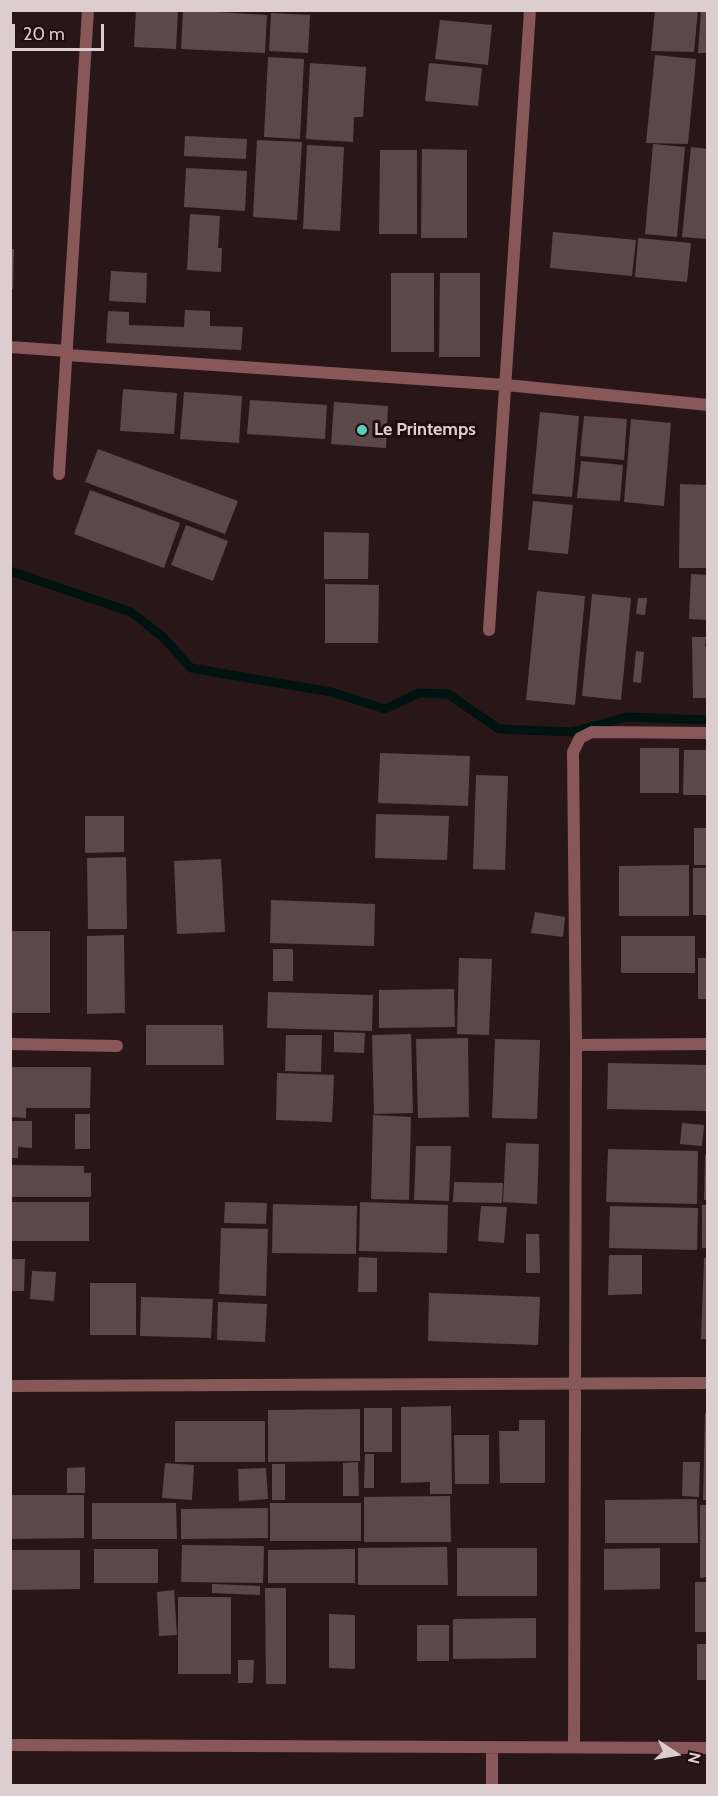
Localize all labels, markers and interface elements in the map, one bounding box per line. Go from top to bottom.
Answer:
scale bar [15,12,106,50]
text: 20 m [23,23,65,45]
place label: Le Printemps [374,419,476,441]
marker: Le Printemps [355,423,369,437]
north arrow [646,1724,706,1784]
text: N [684,1750,705,1765]

